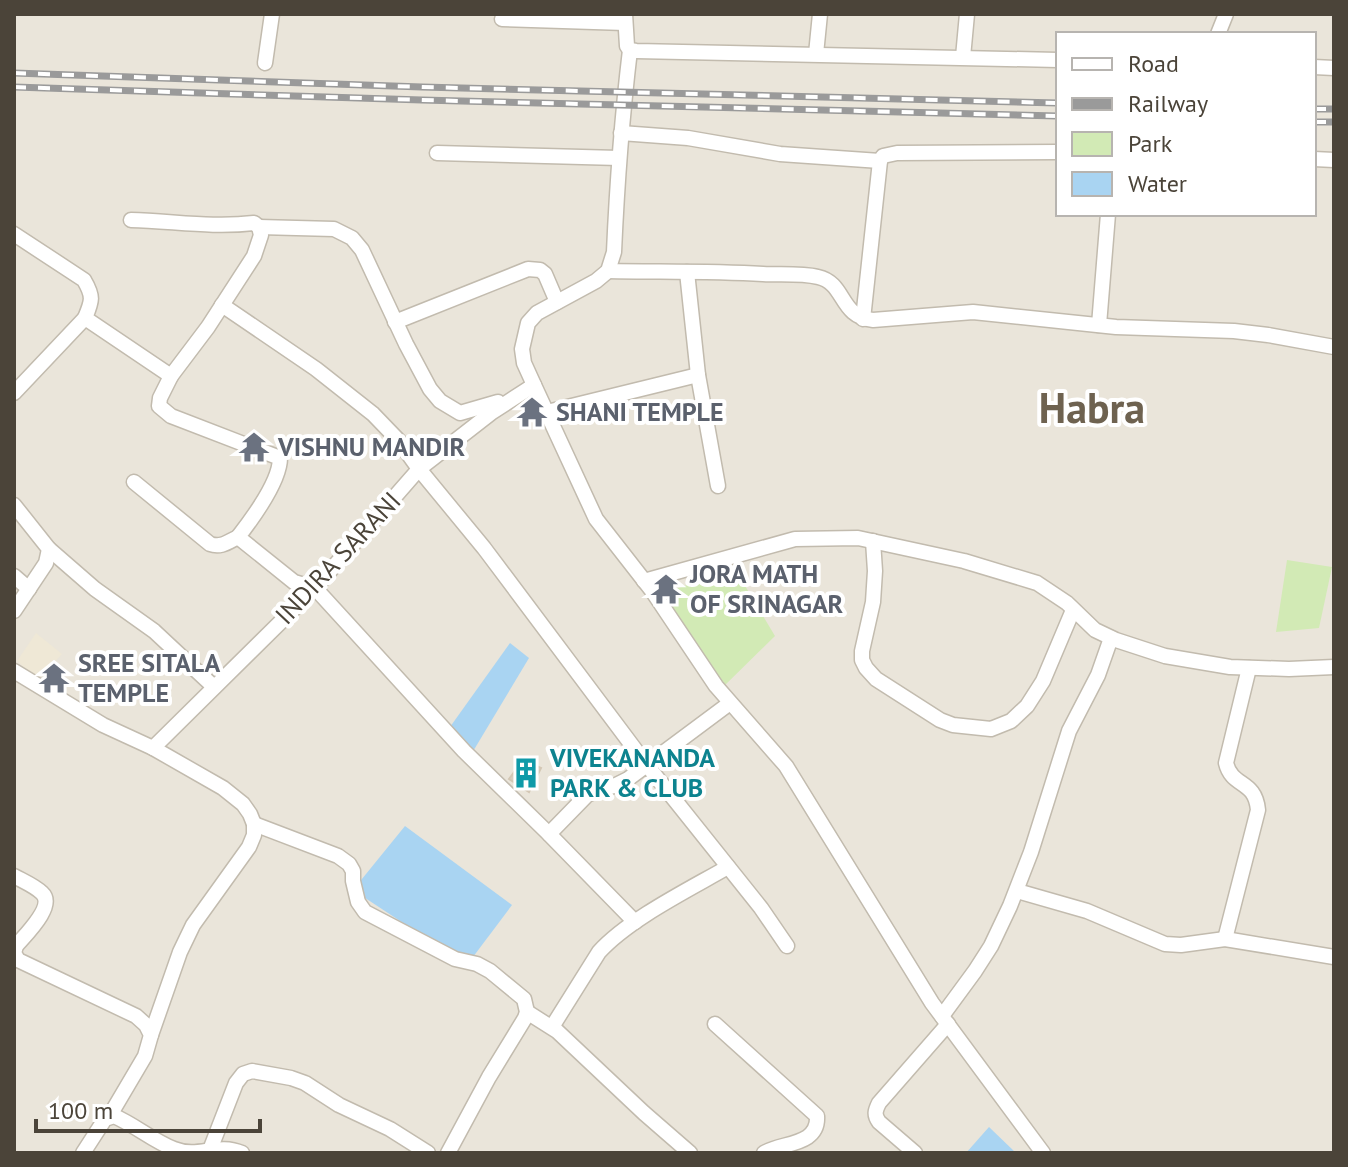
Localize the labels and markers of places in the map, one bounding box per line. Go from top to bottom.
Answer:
temple icon: SHANI TEMPLE [515,395,549,429]
place label: SHANI TEMPLE [556,395,724,428]
temple icon: VISHNU MANDIR [237,430,271,464]
place label: VISHNU MANDIR [277,430,466,463]
place label: JORA MATH OF SRINAGAR [689,557,844,620]
temple icon: JORA MATH OF SRINAGAR [649,572,683,606]
place label: SREE SITALA TEMPLE [78,646,220,709]
temple icon: SREE SITALA TEMPLE [37,661,71,695]
place label: VIVEKANANDA PARK & CLUB [549,741,715,804]
building icon: VIVEKANANDA PARK & CLUB [509,756,543,790]

